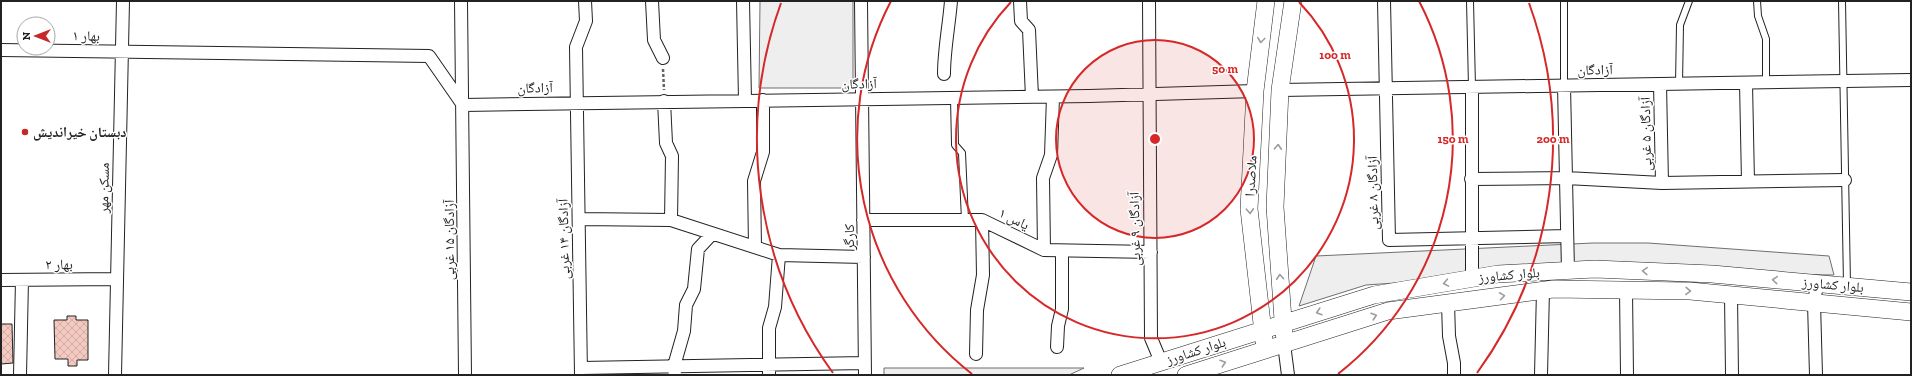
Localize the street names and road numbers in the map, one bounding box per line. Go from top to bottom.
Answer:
street label: بهار ۱ [72,27,100,45]
street label: آزادگان [1577,61,1613,79]
street label: آزادگان [841,75,877,93]
street label: آزادگان [517,79,553,97]
street label: آزادگان ۵ غربی [1637,96,1655,171]
street label: ملاصدرا [1241,155,1261,197]
street label: آزادگان ۸ غربی [1364,155,1382,230]
street label: مسکن مهر [95,162,113,215]
street label: آزادگان ۹ غربی [1126,191,1144,266]
street label: آزادگان ۱۴ غربی [555,198,573,279]
street label: آزادگان ۱۵ غربی [441,199,458,280]
street label: یاس ۱ [996,204,1032,234]
street label: کارگر [841,224,858,251]
street label: بهار ۲ [45,256,73,273]
street label: بلوار کشاورز [1477,264,1541,286]
street label: بلوار کشاورز [1801,274,1865,296]
street label: بلوار کشاورز [1163,333,1228,369]

